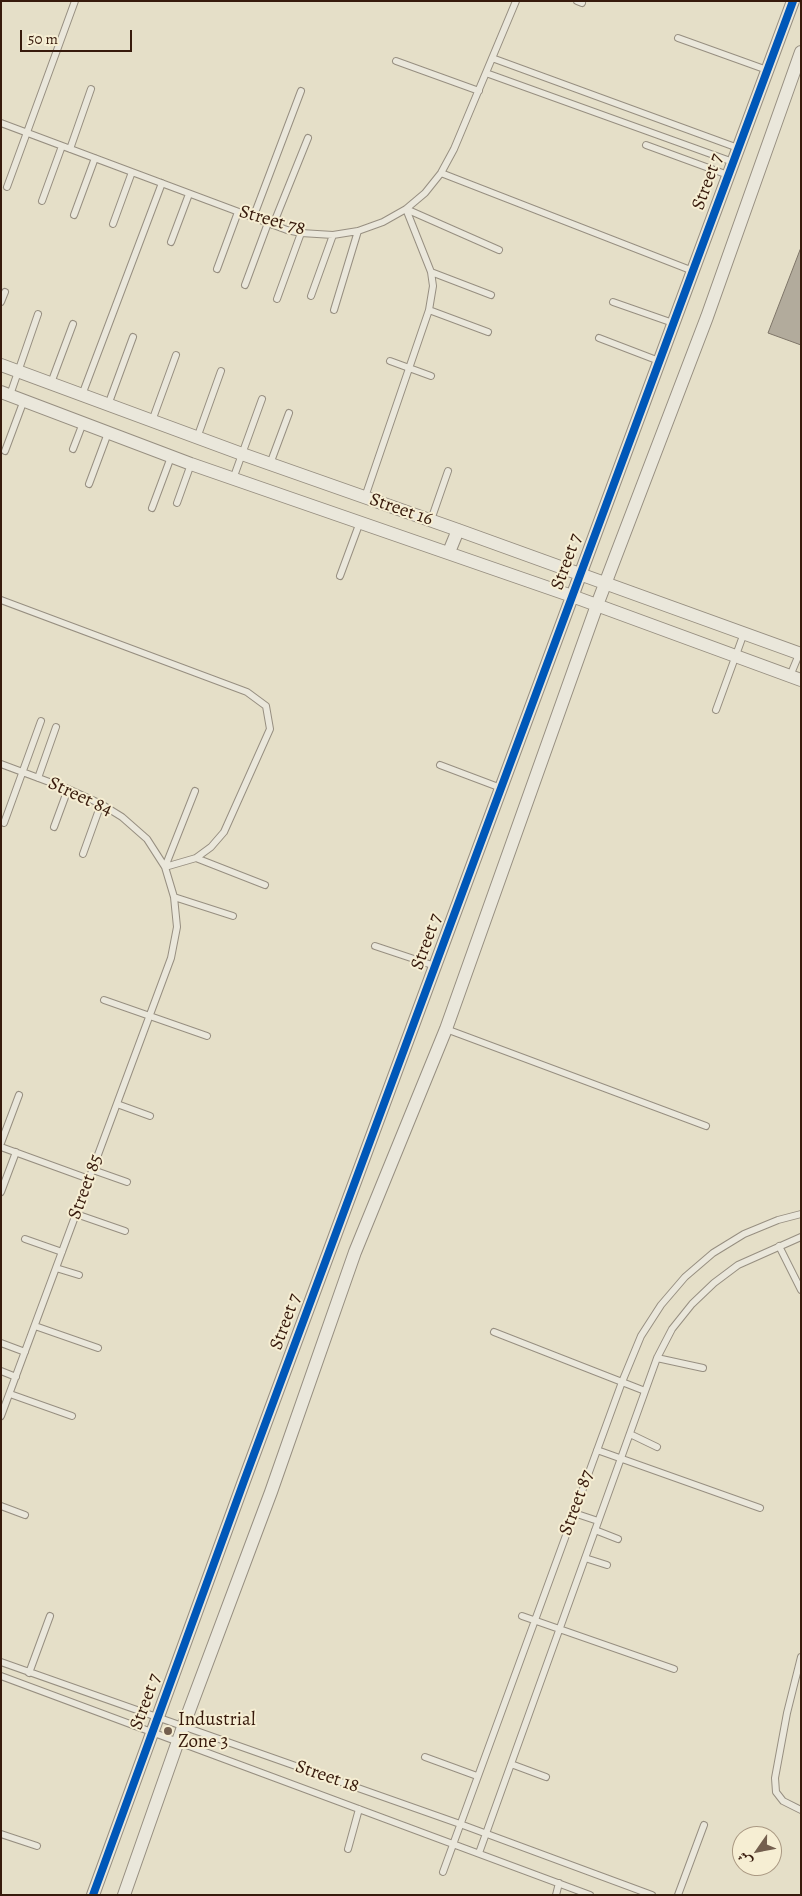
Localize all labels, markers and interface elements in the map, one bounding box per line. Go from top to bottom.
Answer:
scale bar [22,20,135,52]
text: 50 m [28,29,58,49]
street label: Street 7 [687,151,729,213]
street label: Street 78 [236,201,308,241]
street label: Street 16 [366,489,436,531]
street label: Street 7 [546,531,588,593]
street label: Street 84 [44,772,116,822]
street label: Street 7 [406,911,448,973]
street label: Street 85 [64,1151,108,1223]
street label: Street 7 [265,1291,307,1353]
street label: Street 87 [555,1467,599,1539]
street label: Street 7 [125,1671,167,1733]
place label: Industrial Zone 3 [178,1709,256,1753]
marker: Industrial Zone 3 [162,1725,174,1737]
street label: Street 18 [292,1755,362,1799]
north arrow [732,1826,782,1876]
text: ش [733,1848,757,1870]

